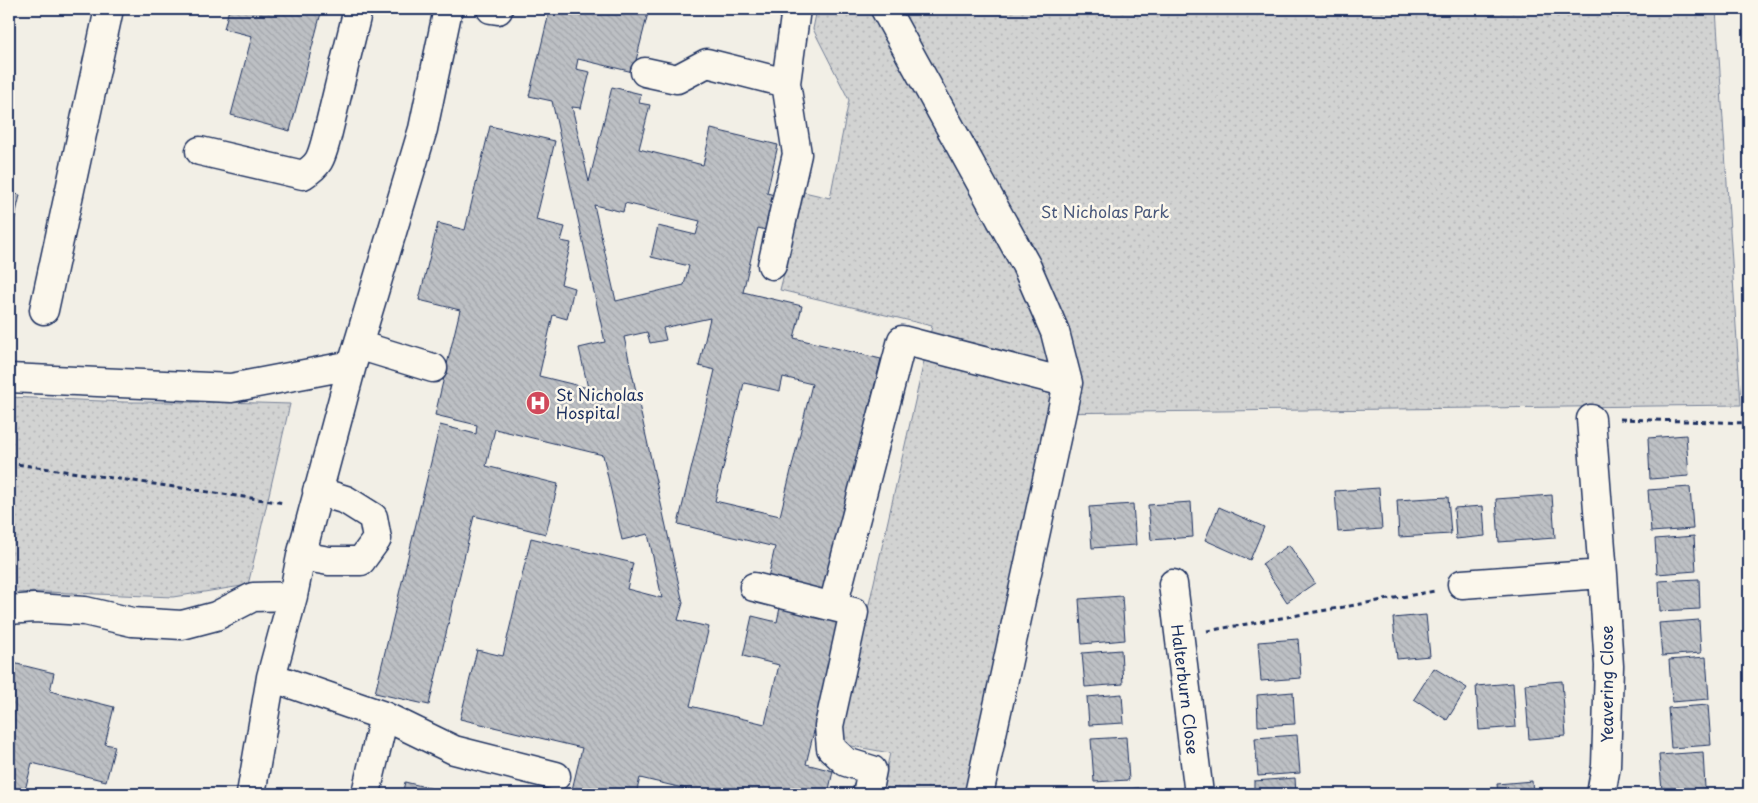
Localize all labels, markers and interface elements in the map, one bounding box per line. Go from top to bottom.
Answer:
park label: St Nicholas Park [1041,199,1169,223]
place label: St Nicholas Hospital [556,382,644,424]
hospital icon: St Nicholas Hospital [525,390,551,416]
street label: Halterburn Close [1166,623,1206,755]
street label: Yeavering Close [1594,625,1618,743]

